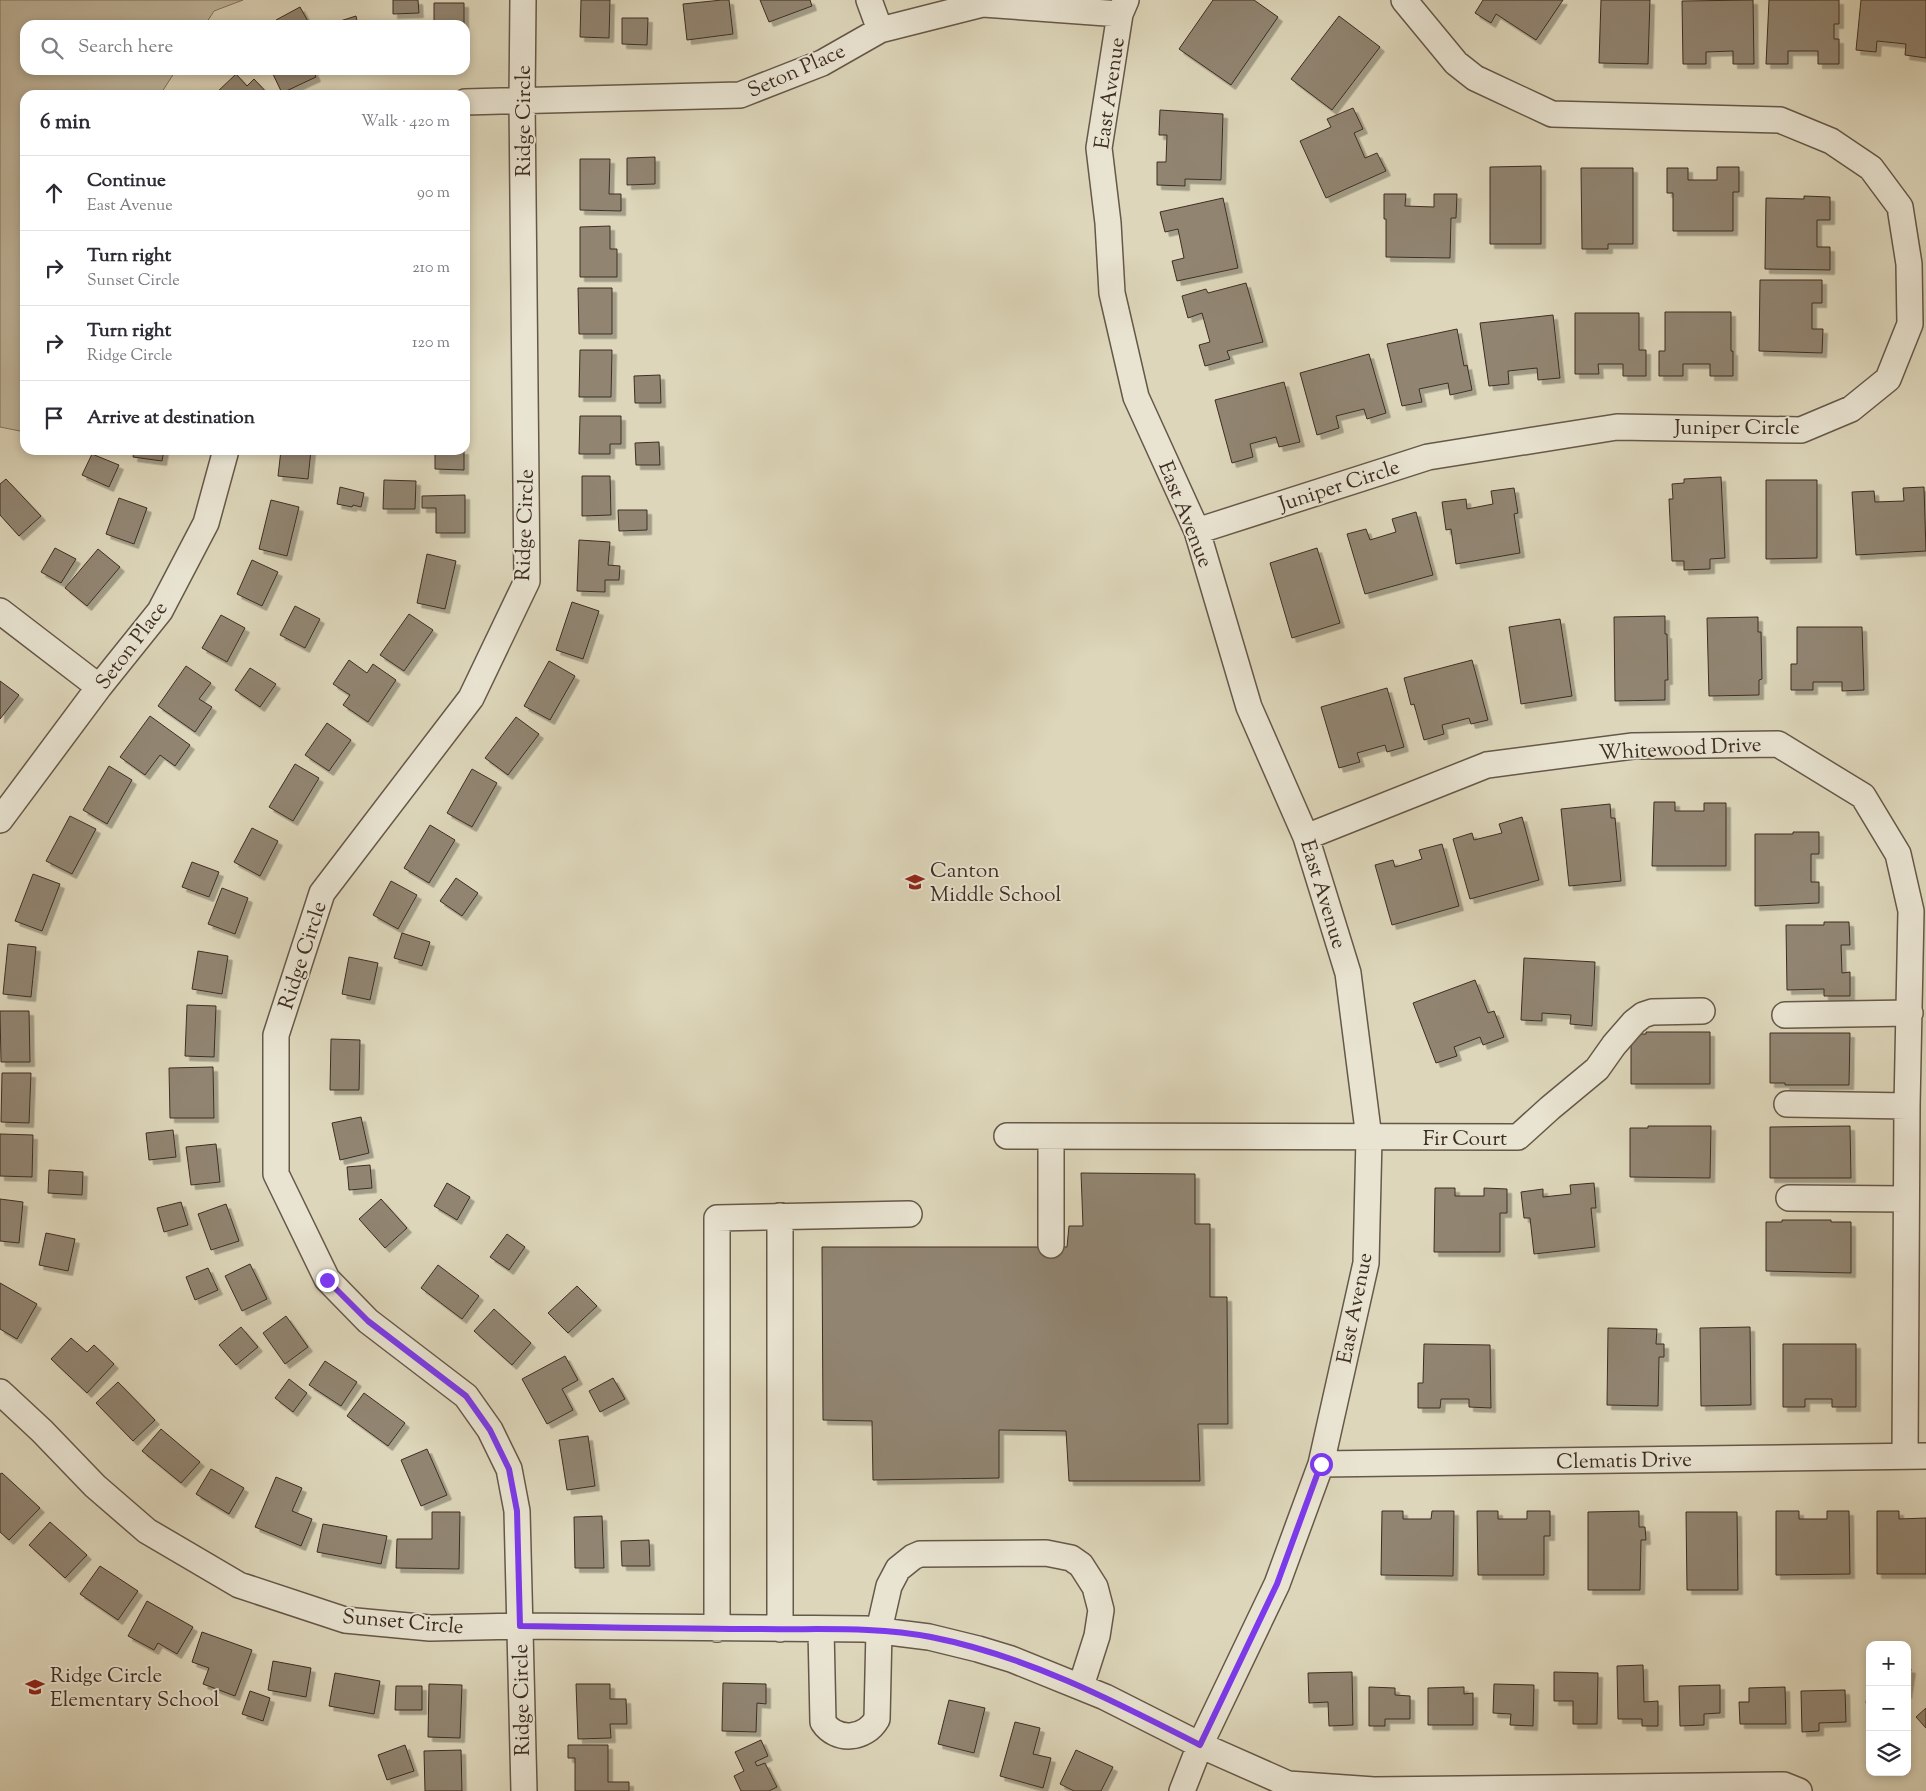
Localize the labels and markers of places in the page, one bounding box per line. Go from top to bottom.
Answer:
place label: Canton Middle School [930,857,1061,911]
school or university icon: Canton Middle School [904,871,926,893]
place label: Ridge Circle Elementary School [50,1662,220,1716]
school or university icon: Ridge Circle Elementary School [24,1676,46,1698]

